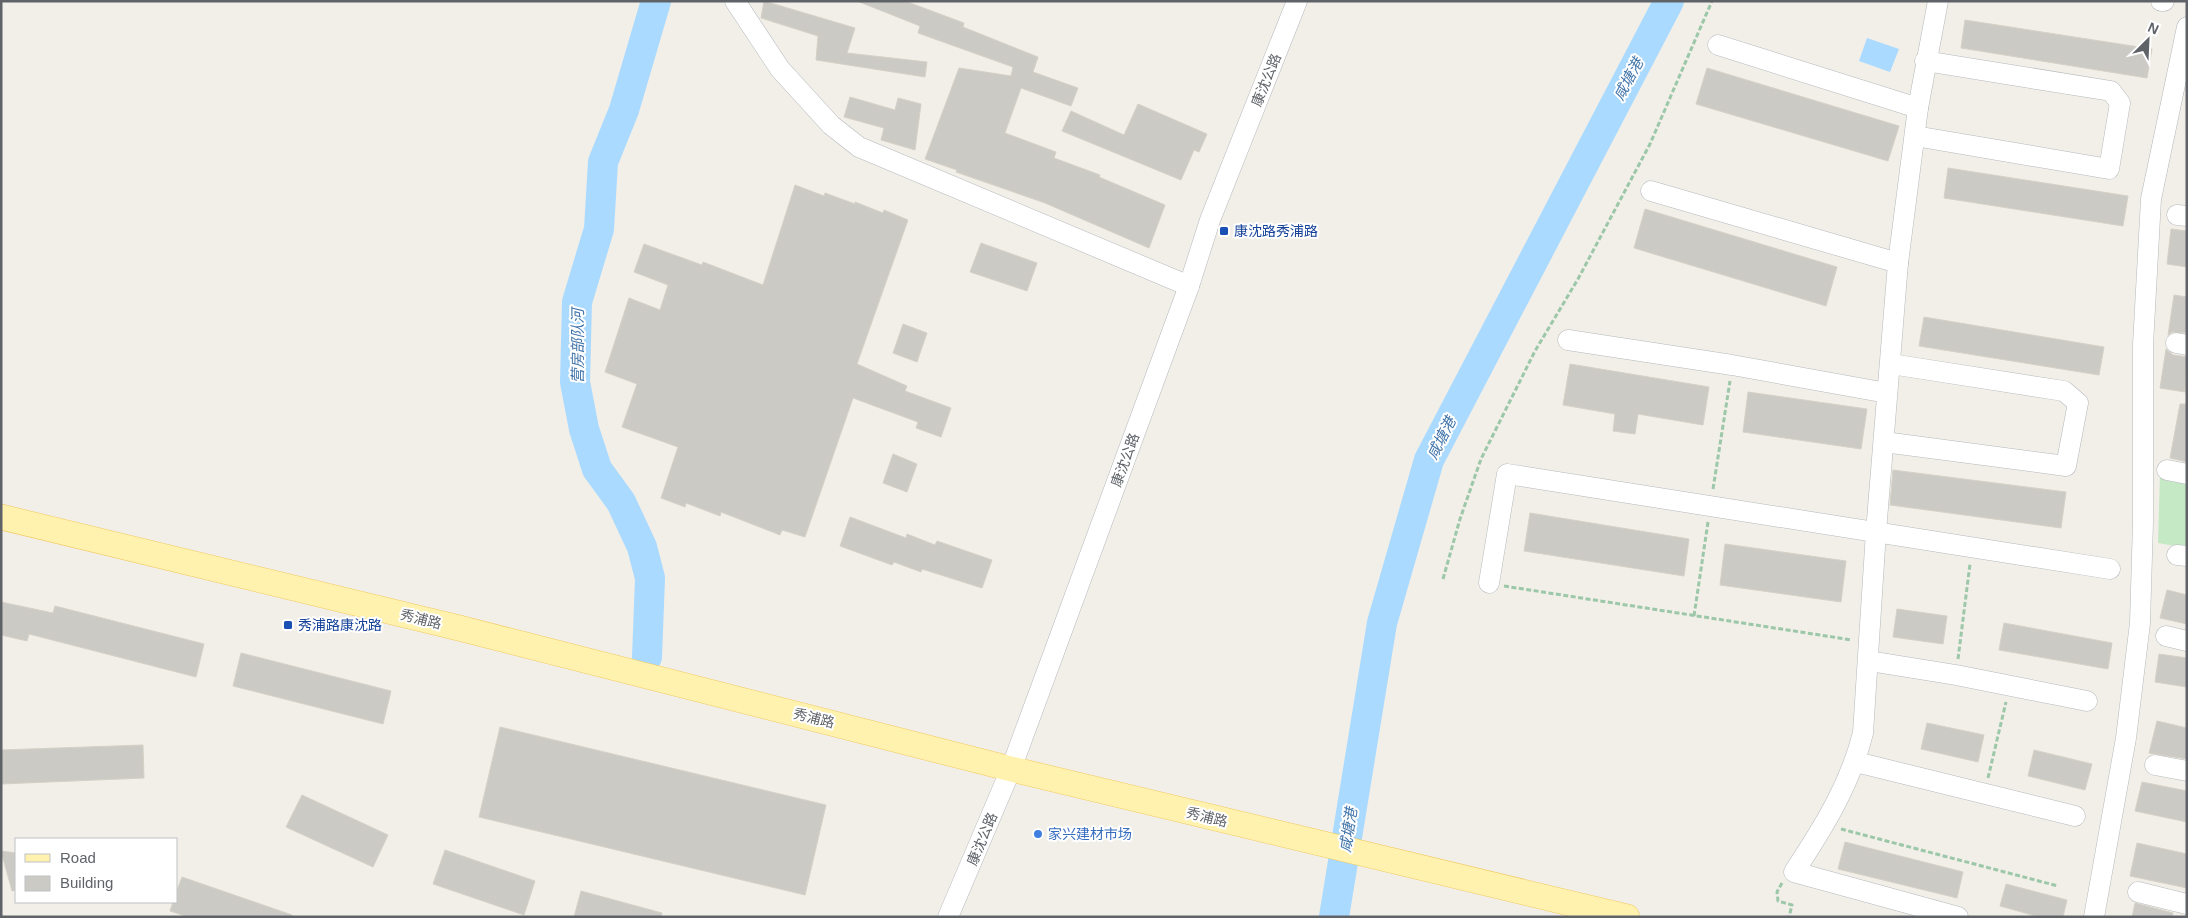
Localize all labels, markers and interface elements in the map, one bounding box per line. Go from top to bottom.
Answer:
north arrow [2123,15,2173,65]
text: N [2145,19,2161,37]
street label: 康沈公路 [1248,51,1284,109]
water label: 咸塘港 [1610,53,1647,103]
place label: 康沈路秀浦路 [1234,223,1318,239]
marker: 康沈路秀浦路 [1218,225,1230,237]
water label: 营房部队河 [569,306,586,384]
water label: 咸塘港 [1423,412,1460,462]
street label: 康沈公路 [1108,431,1142,489]
street label: 秀浦路 [399,606,443,632]
place label: 秀浦路康沈路 [298,617,382,633]
marker: 秀浦路康沈路 [282,619,294,631]
street label: 秀浦路 [792,705,836,731]
street label: 秀浦路 [1185,804,1229,830]
water label: 咸塘港 [1336,804,1360,854]
street label: 康沈公路 [964,810,1000,868]
place label: 家兴建材市场 [1048,826,1132,842]
marker: 家兴建材市场 [1032,828,1044,840]
legend [15,838,178,903]
text: Road [60,849,96,866]
text: Building [60,874,113,891]

